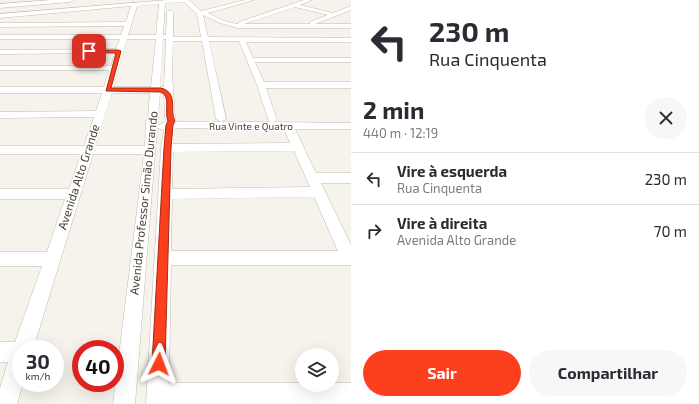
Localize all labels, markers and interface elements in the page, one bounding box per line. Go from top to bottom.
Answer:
text: 230 m [429,14,510,48]
icon: left [363,16,415,68]
pin [72,34,106,68]
icon: arrive [78,40,100,62]
text: Rua Cinquenta [429,48,547,70]
text: 2 min [363,95,424,124]
button: close [645,97,687,139]
street label: Avenida Professor Simão Durando [126,110,160,296]
street label: Rua Vinte e Quatro [209,120,293,132]
street label: Avenida Alto Grande [54,122,102,231]
text: 440 m · 12:19 [363,125,438,141]
text: Vire à esquerda [397,162,507,180]
icon: left [363,168,385,190]
text: 230 m [645,170,687,188]
text: Rua Cinquenta [397,180,482,196]
text: Vire à direita [397,214,487,232]
icon: right [363,220,385,242]
text: 70 m [654,222,687,240]
text: Avenida Alto Grande [397,232,516,248]
speed limit sign: 40 [72,340,124,392]
position arrow [138,343,180,385]
map controls [295,348,339,392]
button: layers [295,348,339,392]
text: 30 [26,349,50,373]
button: Sair [363,350,521,396]
button: Compartilhar [529,350,687,396]
text: km/h [26,370,50,382]

